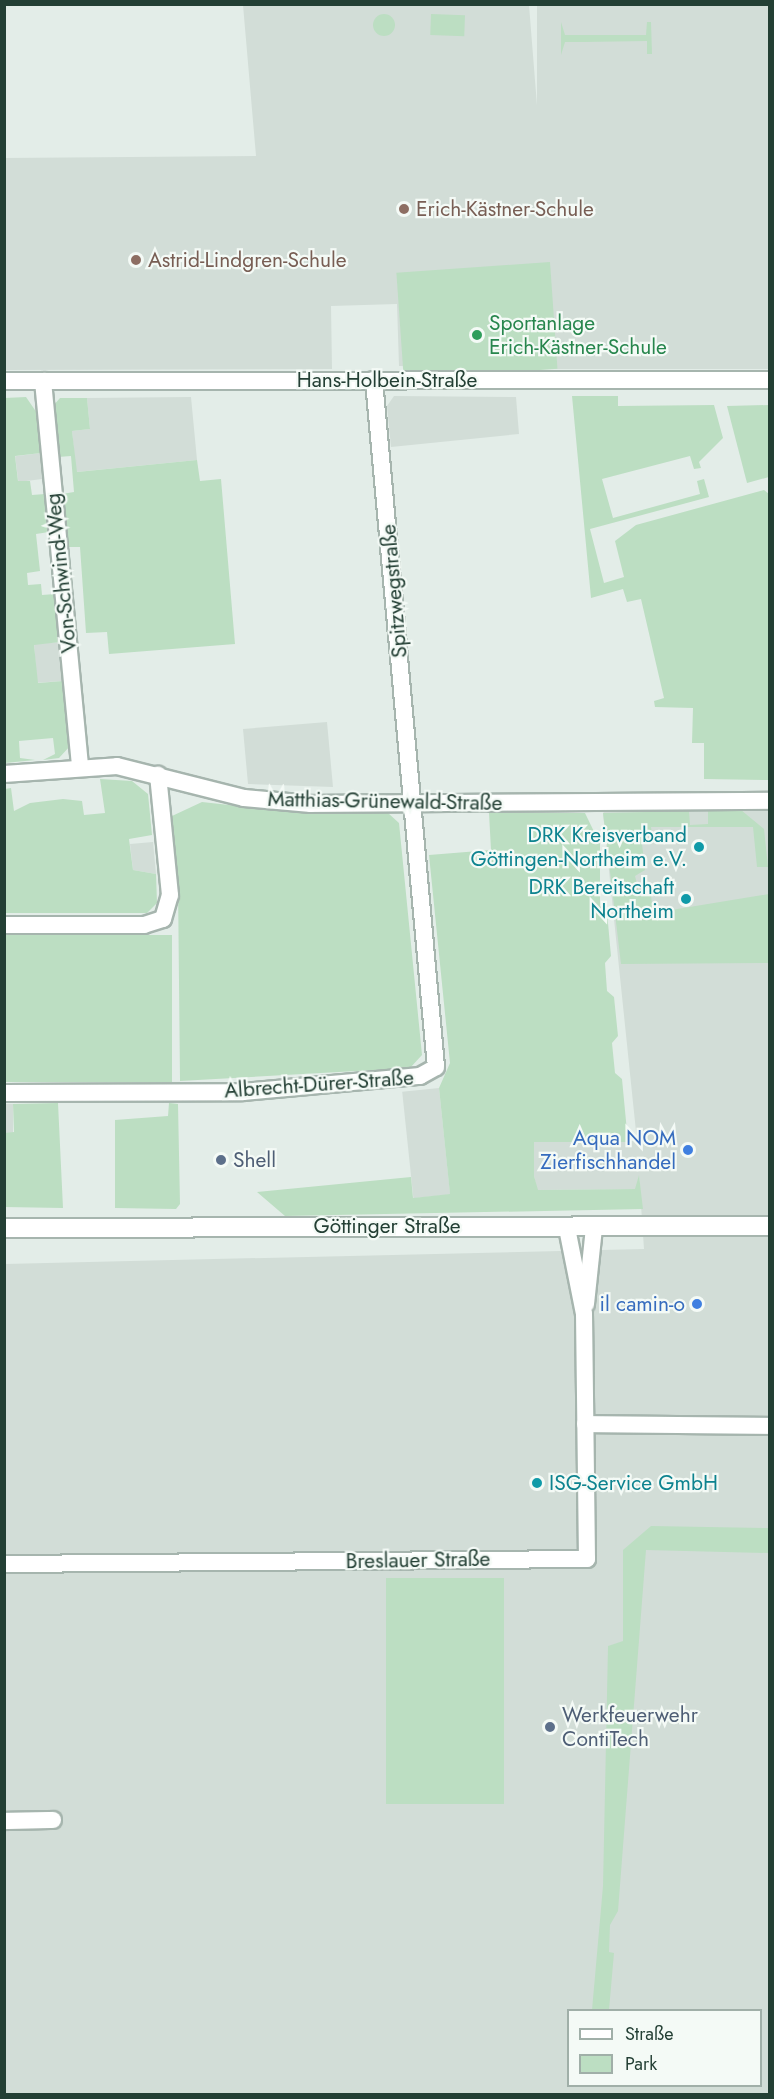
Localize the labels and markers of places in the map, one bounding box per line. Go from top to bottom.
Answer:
place label: Erich-Kästner-Schule [416,196,594,222]
marker: Erich-Kästner-Schule [397,202,411,216]
place label: Astrid-Lindgren-Schule [148,247,347,273]
marker: Astrid-Lindgren-Schule [129,253,143,267]
place label: Sportanlage Erich-Kästner-Schule [489,310,667,360]
marker: Sportanlage Erich-Kästner-Schule [470,328,484,342]
place label: DRK Kreisverband Göttingen-Northeim e.V. [470,822,687,872]
marker: DRK Kreisverband Göttingen-Northeim e.V. [692,840,706,854]
place label: DRK Bereitschaft Northeim [528,874,674,924]
marker: DRK Bereitschaft Northeim [679,892,693,906]
place label: Aqua NOM Zierfischhandel [540,1125,676,1175]
marker: Aqua NOM Zierfischhandel [681,1143,695,1157]
place label: Shell [233,1147,276,1173]
marker: Shell [214,1153,228,1167]
place label: il camin-o [600,1291,685,1317]
marker: il camin-o [690,1297,704,1311]
place label: ISG-Service GmbH [549,1470,718,1496]
marker: ISG-Service GmbH [530,1476,544,1490]
place label: Werkfeuerwehr ContiTech [562,1702,698,1752]
marker: Werkfeuerwehr ContiTech [543,1720,557,1734]

